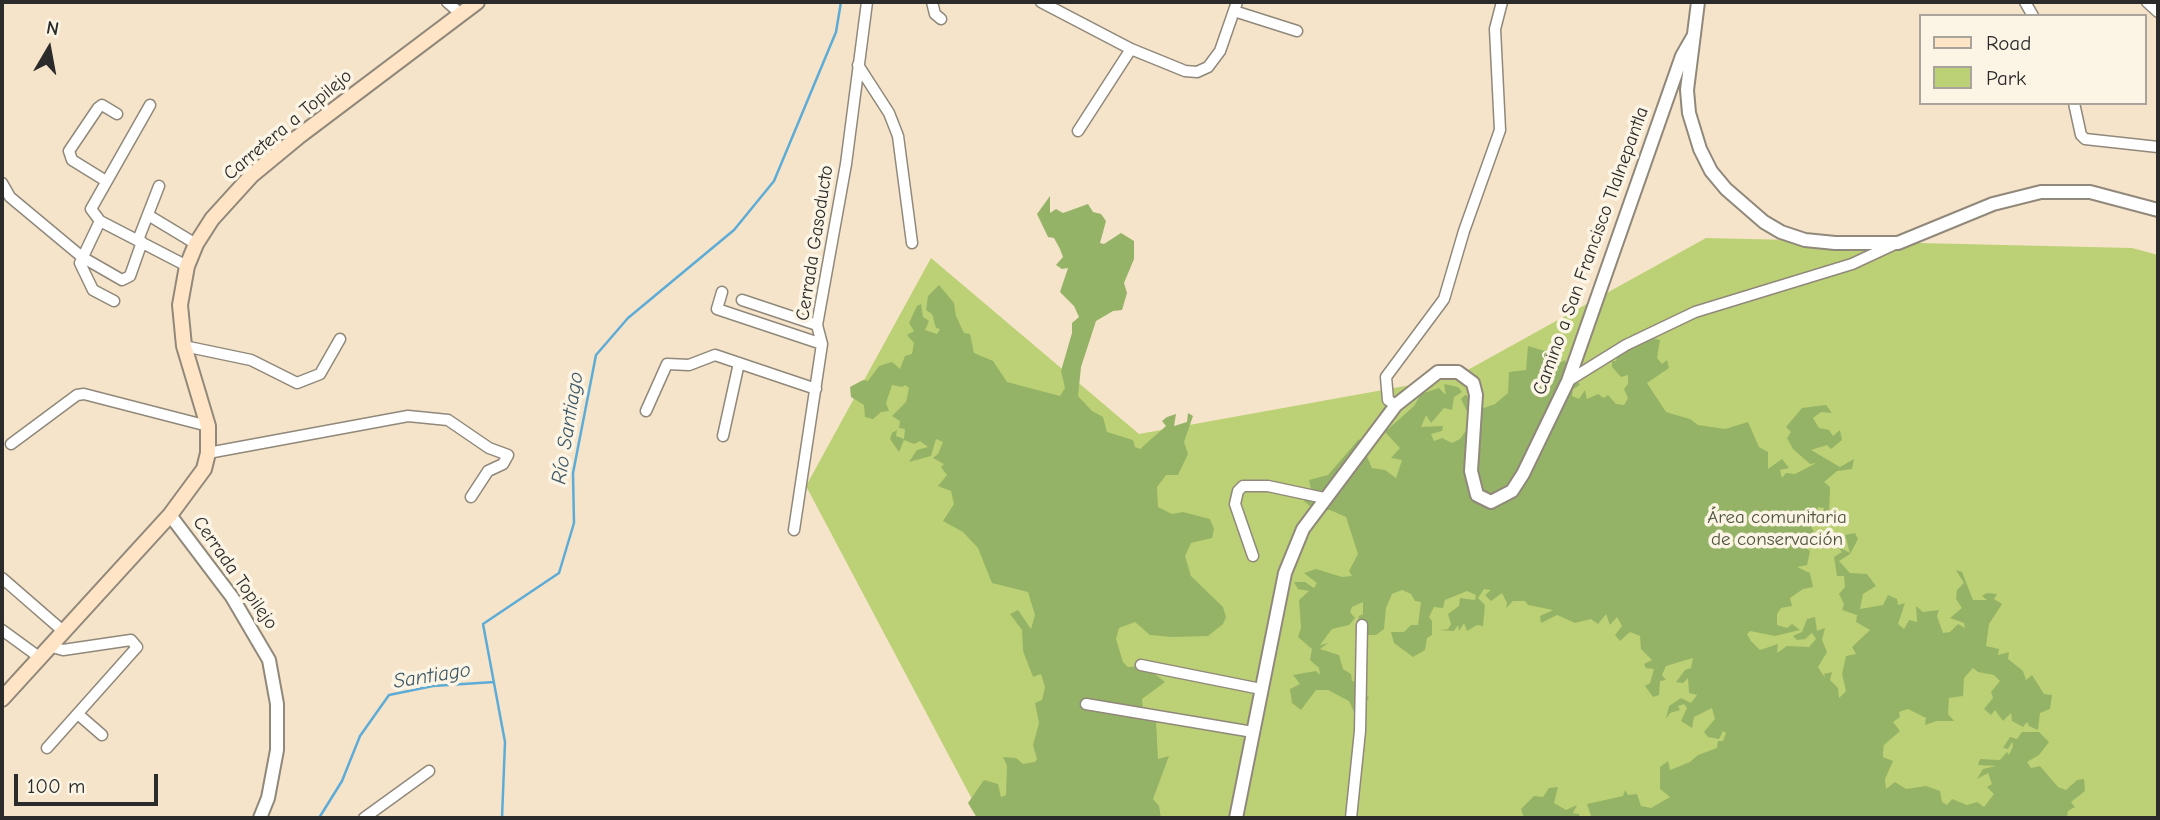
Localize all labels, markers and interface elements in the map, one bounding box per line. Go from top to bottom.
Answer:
north arrow [14,14,84,84]
legend [1918,14,2146,105]
text: N [45,16,61,40]
text: Road [1986,31,2031,55]
street label: Carretera a Topilejo [219,65,357,185]
text: Park [1986,66,2026,90]
street label: Camino a San Francisco Tlalnepantla [1528,104,1654,398]
street label: Cerrada Gasoducto [791,164,839,322]
water label: Río Santiago [547,370,589,486]
park label: Área comunitaria de conservación [1707,507,1847,551]
street label: Cerrada Topilejo [188,512,282,634]
water label: Santiago [391,657,473,695]
scale bar [18,760,161,804]
text: 100 m [27,774,85,798]

